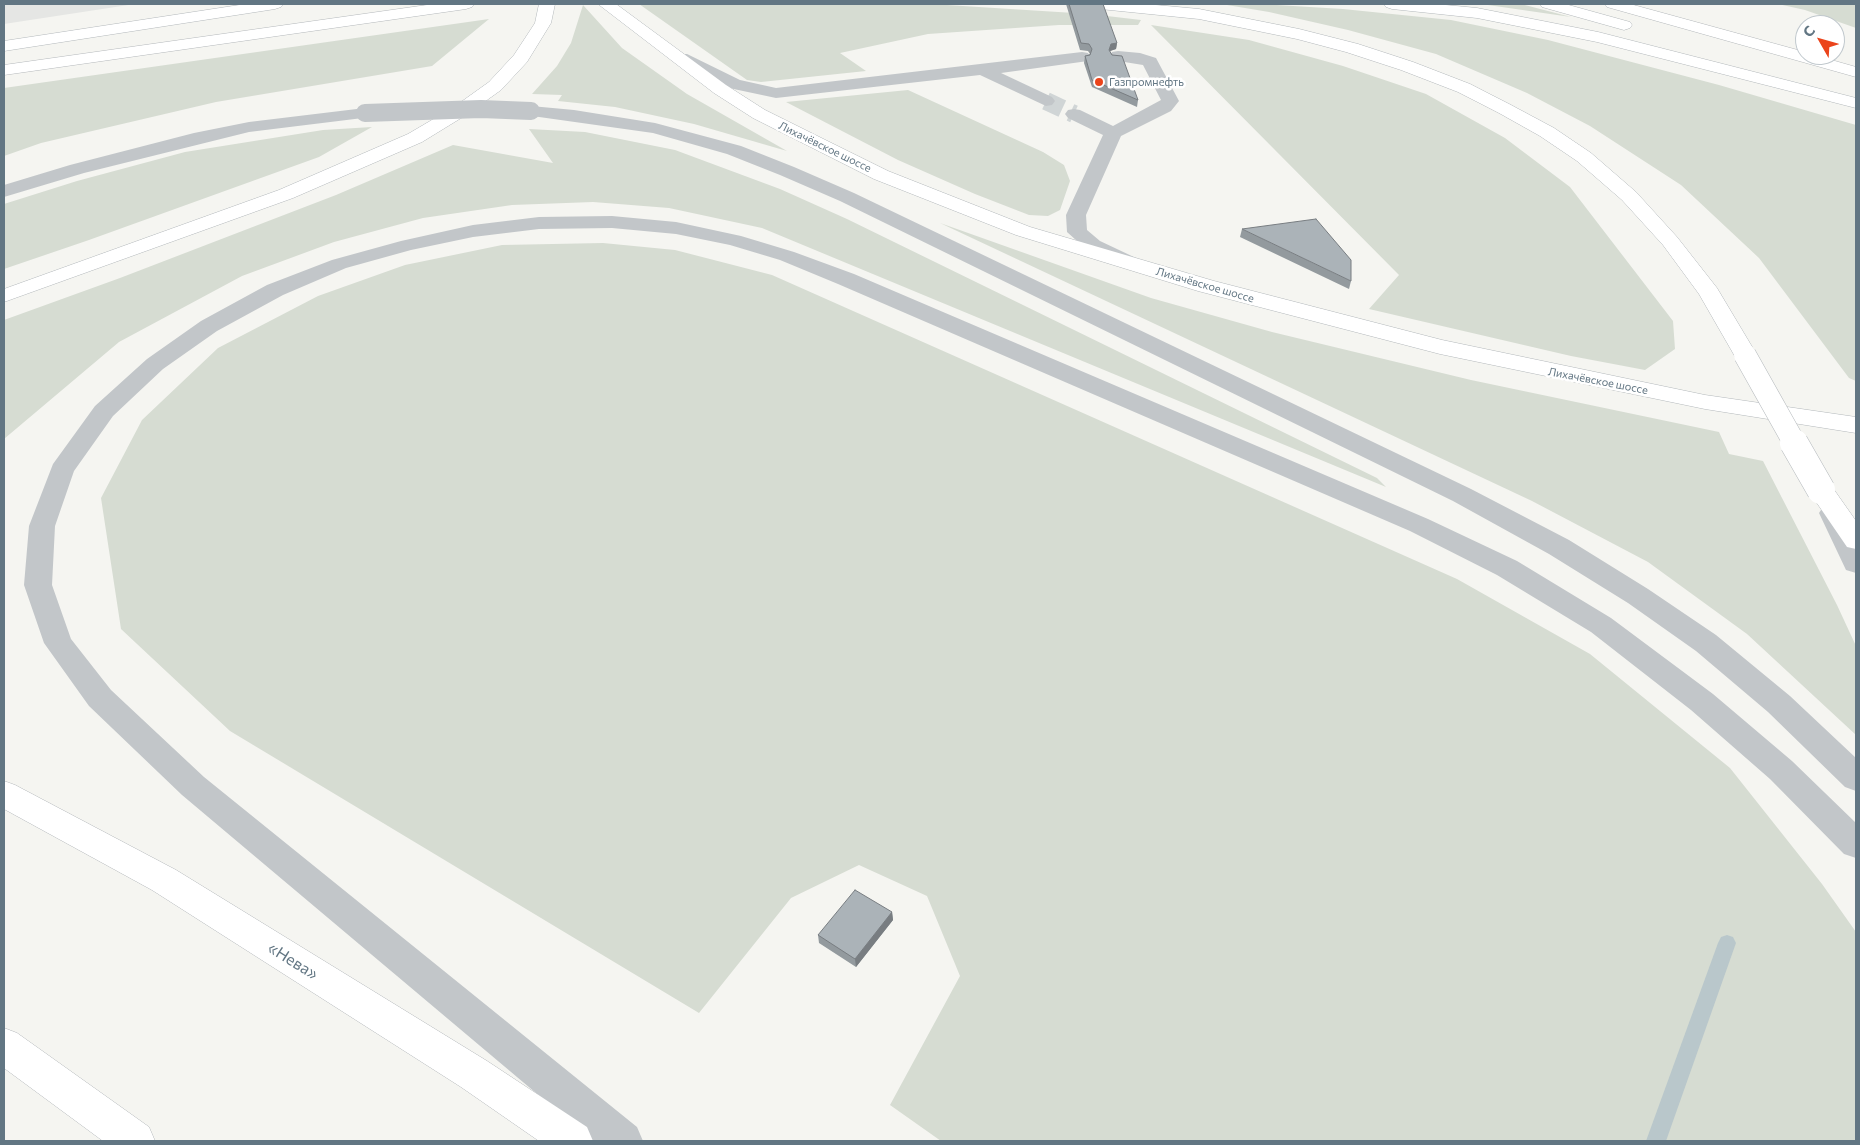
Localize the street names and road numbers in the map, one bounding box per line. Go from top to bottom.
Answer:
street label: Лихачёвское шоссе [776,119,874,175]
street label: Лихачёвское шоссе [1154,265,1256,305]
street label: Лихачёвское шоссе [1547,365,1649,397]
street label: «Нева» [264,938,322,984]

